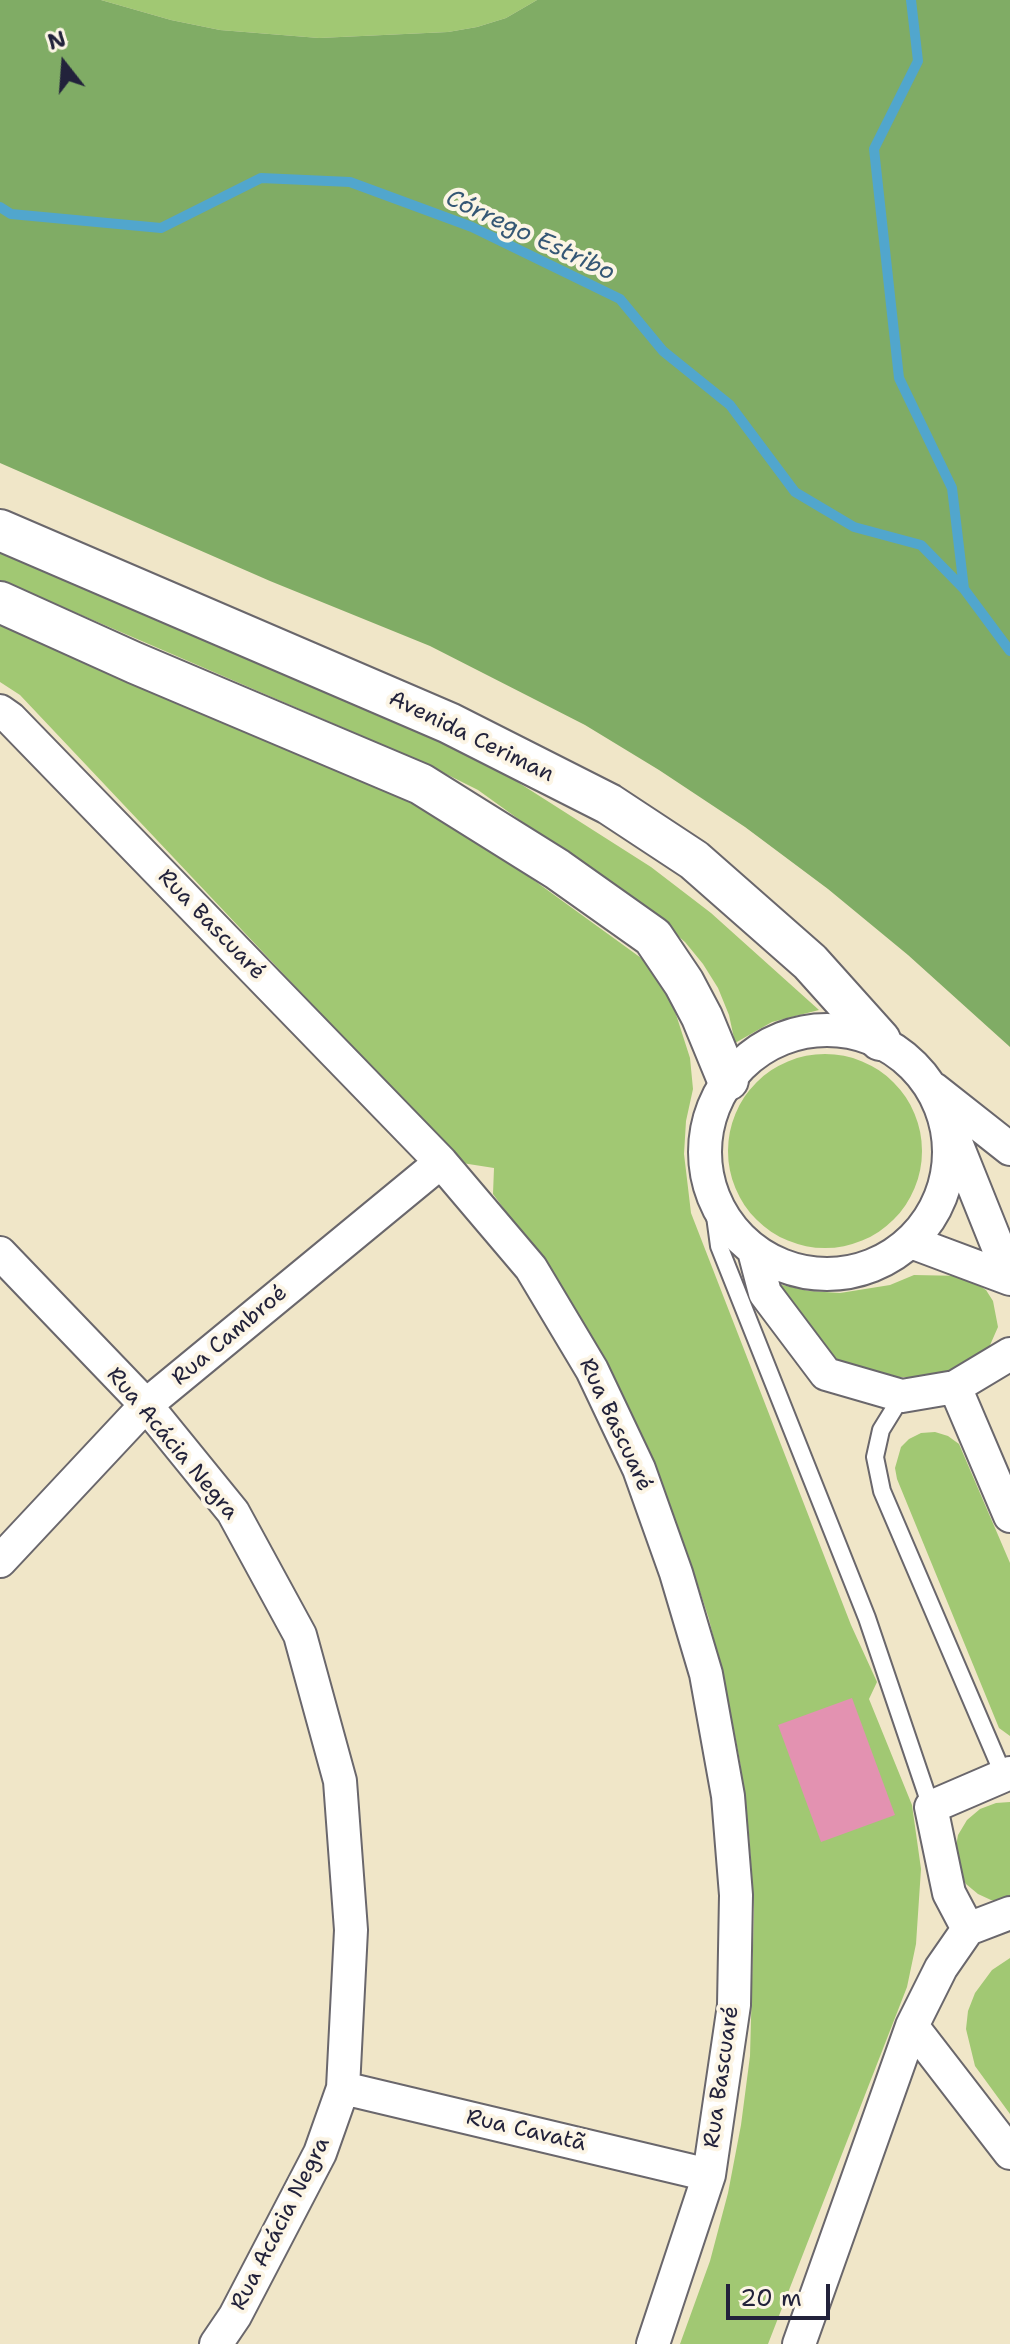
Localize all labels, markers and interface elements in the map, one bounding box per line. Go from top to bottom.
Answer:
north arrow [24,24,104,104]
text: N [44,24,69,57]
water label: Córrego Estribo [441,184,619,288]
street label: Avenida Ceriman [384,686,558,788]
street label: Rua Bascuaré [152,864,270,986]
street label: Rua Cambroé [167,1280,293,1392]
street label: Rua Bascuaré [573,1355,657,1495]
street label: Rua Acácia Negra [101,1362,243,1526]
street label: Rua Bascuaré [699,2004,745,2150]
street label: Rua Cavatã [464,2104,588,2158]
street label: Rua Acácia Negra [226,2133,336,2315]
scale bar [730,2268,834,2318]
text: 20 m [740,2282,802,2314]

